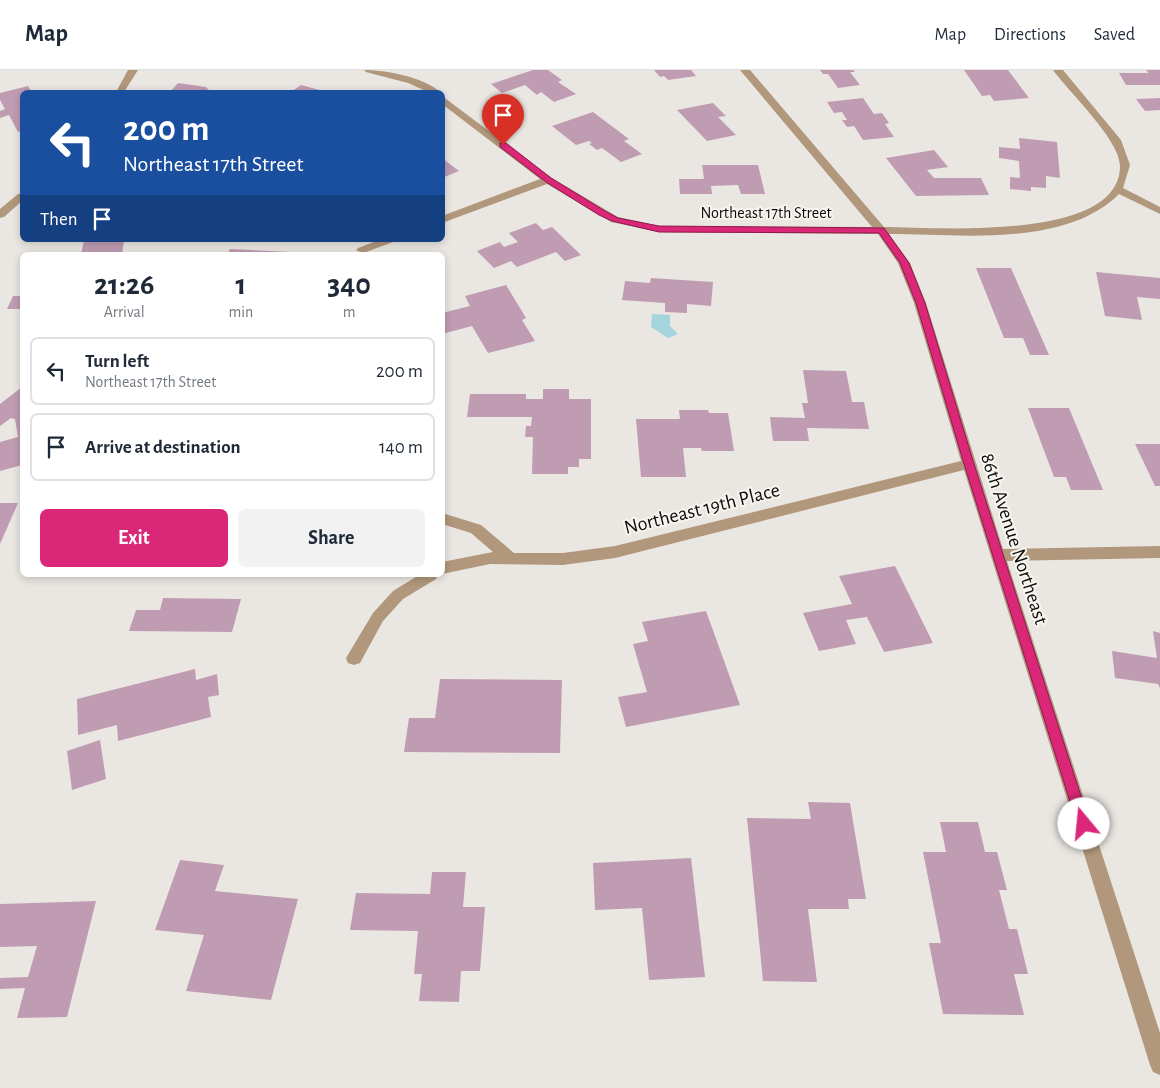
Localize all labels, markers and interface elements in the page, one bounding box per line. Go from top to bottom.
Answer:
text: Map [25,22,68,46]
text: Map [935,26,966,44]
text: Directions [994,26,1066,44]
text: Saved [1094,26,1135,44]
pin [482,94,524,145]
icon: arrive [489,101,517,129]
icon: left [40,110,105,175]
text: 200 m [123,112,210,147]
text: Northeast 17th Street [123,153,303,175]
icon: arrive [88,205,116,233]
street label: Northeast 17th Street [700,205,832,221]
text: Then [40,210,78,229]
text: 21:26 [94,270,154,300]
text: 1 [235,270,246,300]
text: 340 [327,270,371,300]
text: Arrival [104,304,145,320]
text: min [228,304,253,320]
text: m [343,304,356,320]
text: Turn left [85,352,149,371]
icon: left [42,357,70,385]
text: 200 m [376,362,423,381]
text: Northeast 17th Street [85,374,216,390]
icon: arrive [42,433,70,461]
text: Arrive at destination [85,438,241,457]
text: 140 m [379,438,423,457]
street label: 86th Avenue Northeast [977,451,1051,628]
street label: Northeast 19th Place [622,480,782,538]
button: Exit [40,509,228,567]
button: Share [238,509,425,567]
position arrow [1057,797,1109,849]

